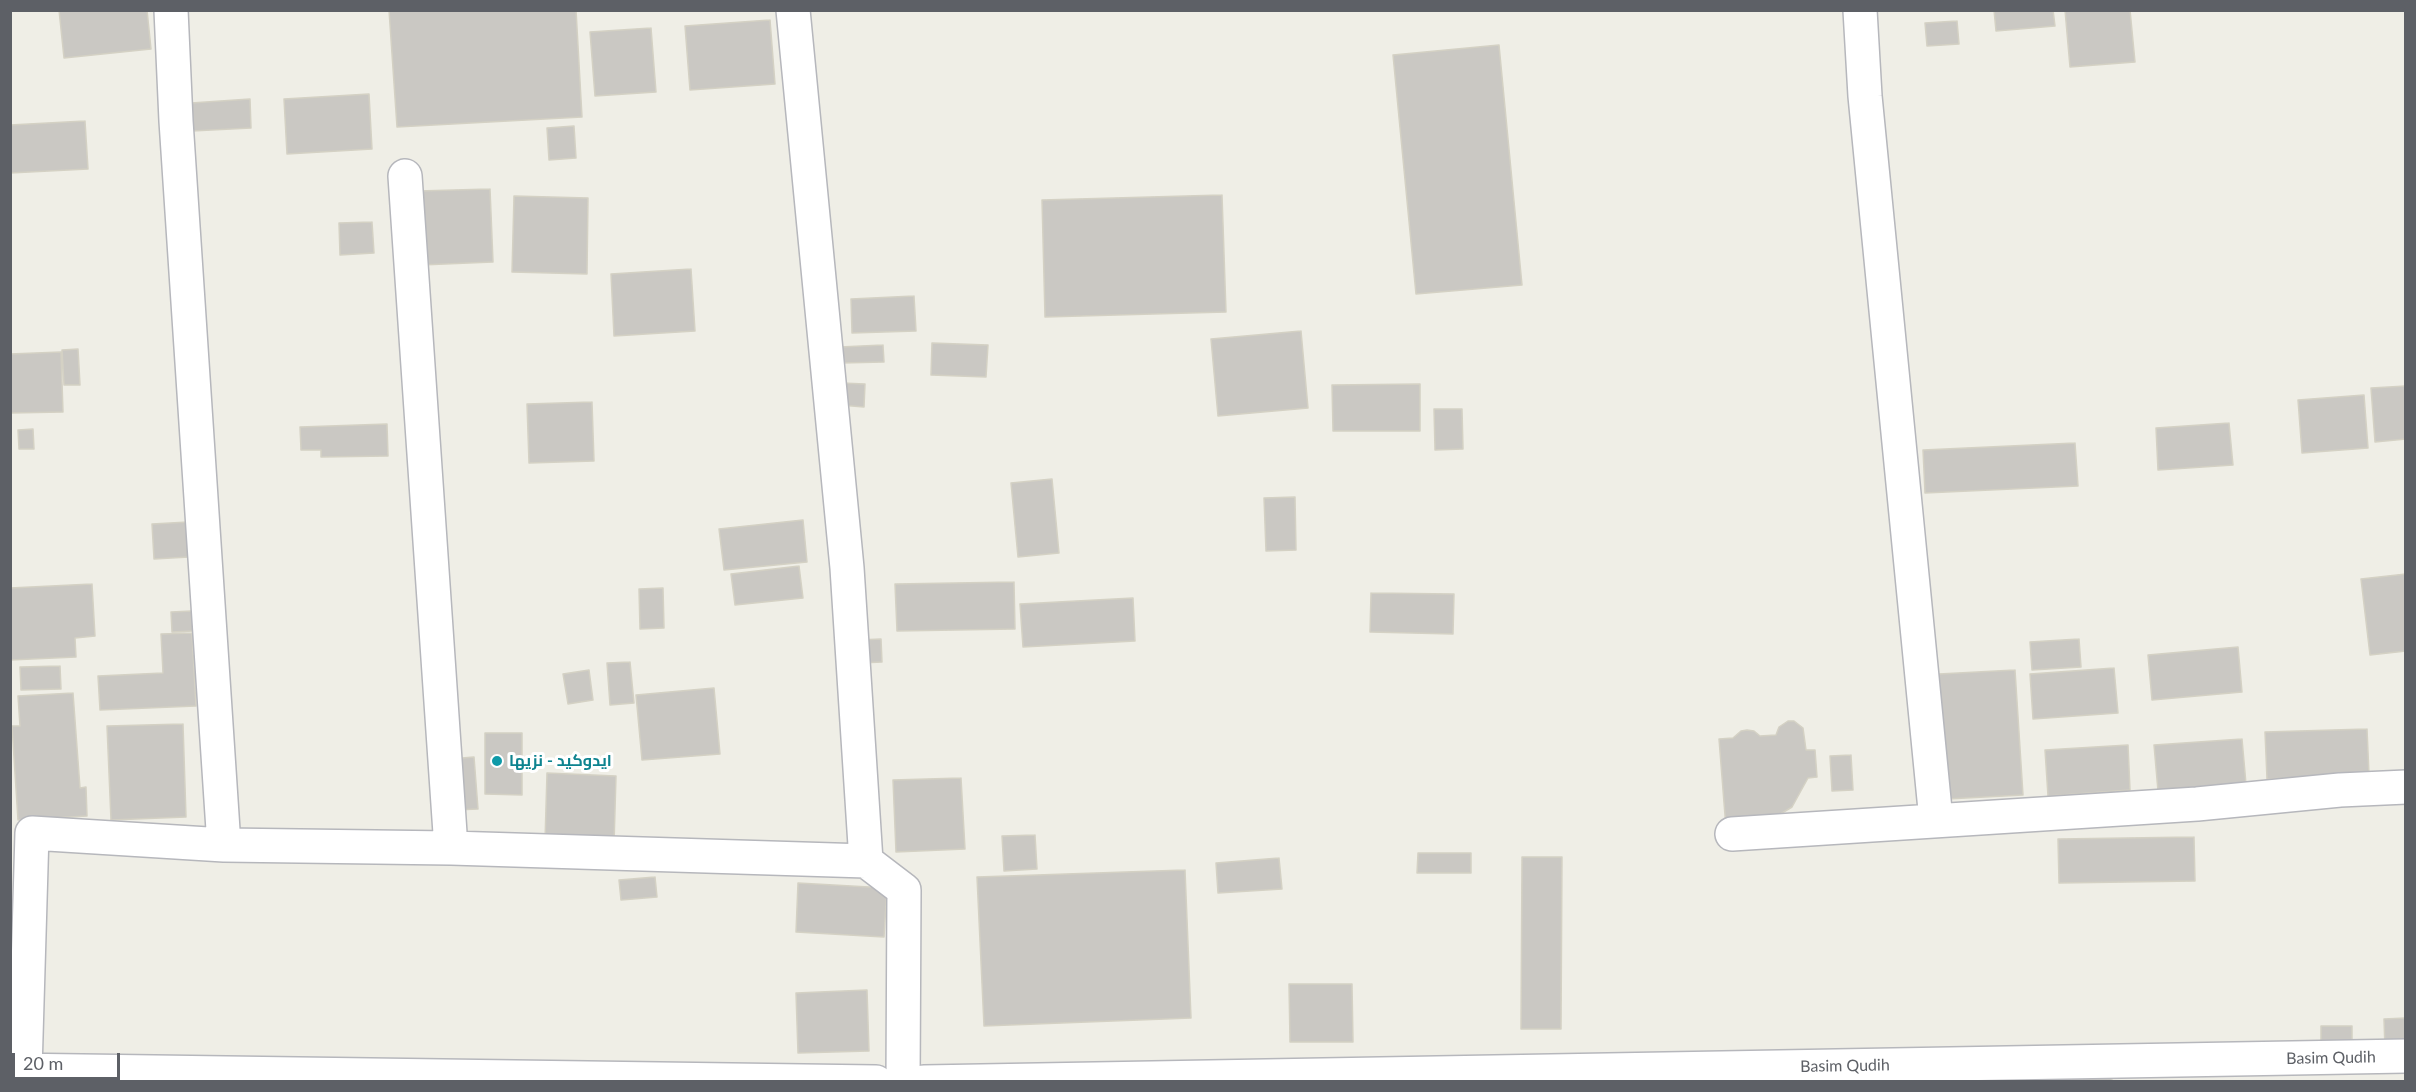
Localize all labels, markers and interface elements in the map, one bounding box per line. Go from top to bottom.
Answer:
place label: ايدوكيد - نزيها [509,751,612,771]
marker: ايدوكيد - نزيها [490,754,504,768]
scale bar [15,1041,123,1079]
street label: Basim Qudih [2286,1048,2376,1068]
text: 20 m [23,1052,63,1074]
street label: Basim Qudih [1800,1056,1890,1076]

